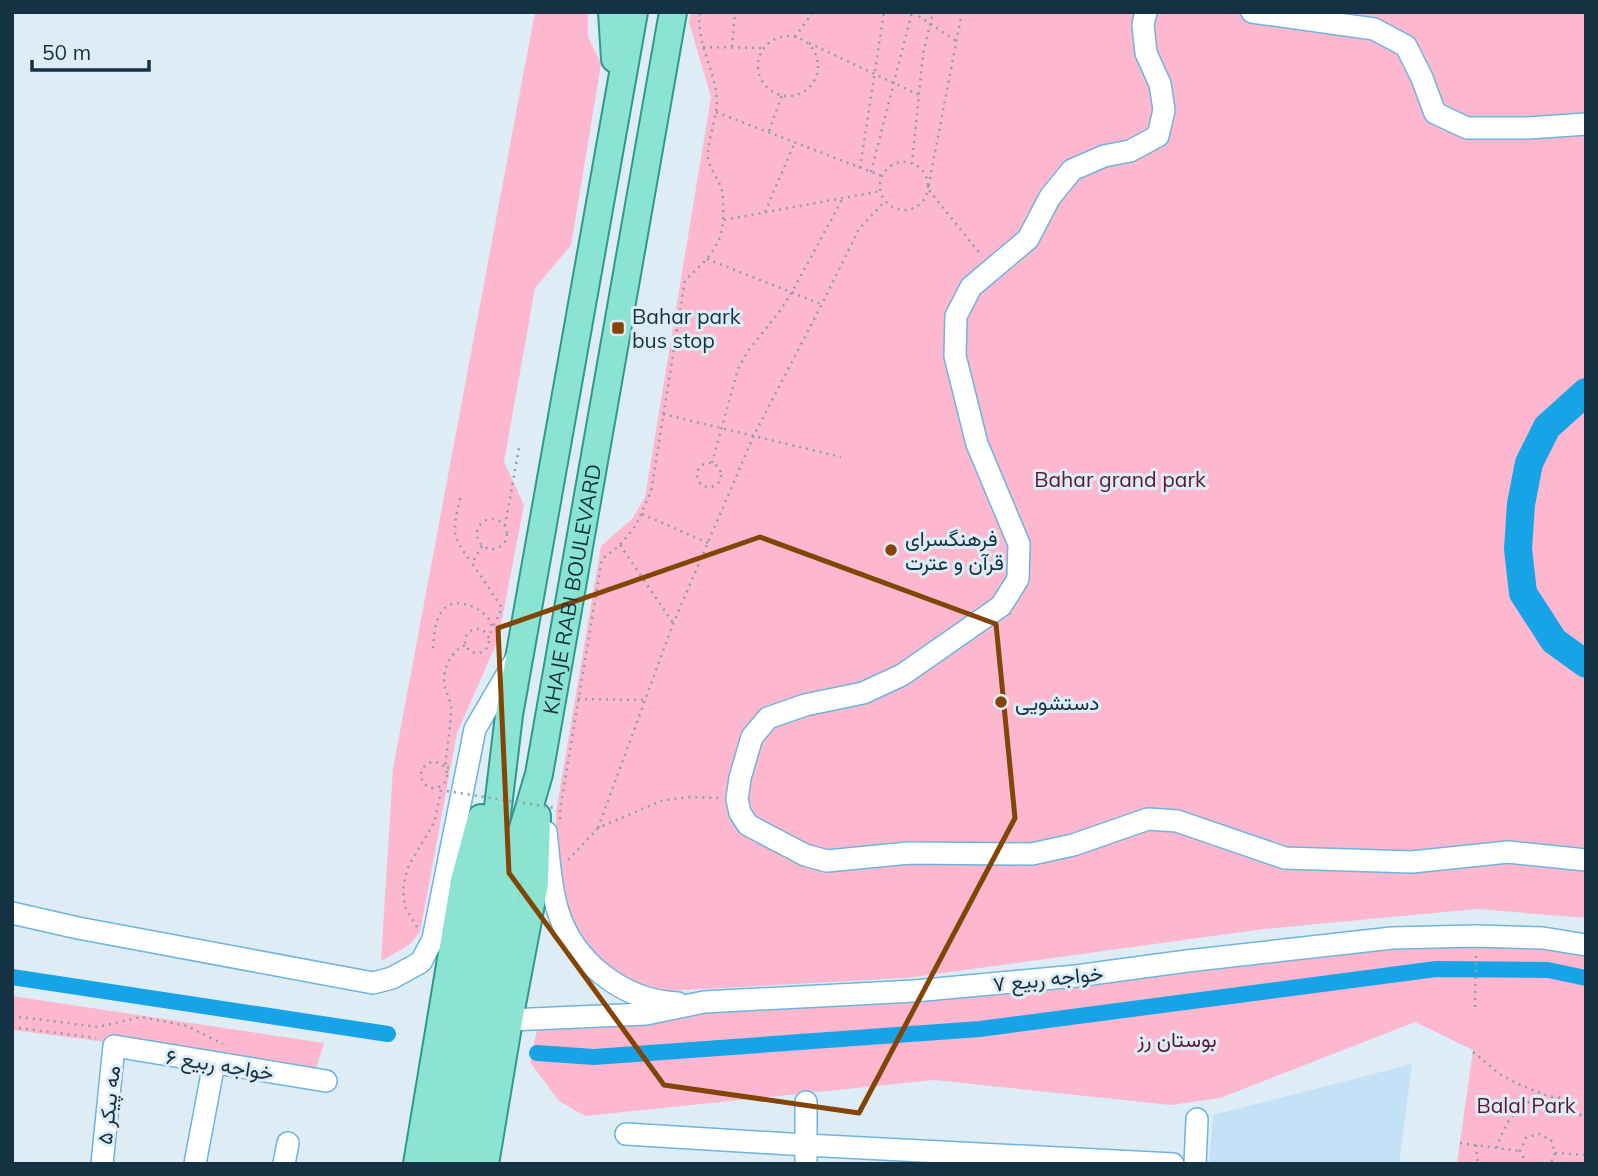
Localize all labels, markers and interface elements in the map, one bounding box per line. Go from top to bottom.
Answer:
scale bar [32,28,149,72]
text: 50 m [42,39,91,65]
place label: Bahar park bus stop [632,303,741,353]
marker: Bahar park bus stop [610,320,626,336]
street label: KHAJE RABI BOULEVARD [537,462,606,716]
park label: Bahar grand park [1034,466,1206,492]
place label: فرهنگسرای قرآن و عترت [905,525,1004,576]
marker: فرهنگسرای قرآن و عترت [883,542,899,558]
place label: دستشویی [1015,689,1099,716]
marker: دستشویی [993,694,1009,710]
street label: خواجه ربیع ۷ [992,959,1105,999]
park label: بوستان رز [1136,1026,1217,1053]
street label: خواجه ربیع ۶ [164,1043,276,1087]
street label: مه پیکر ۵ [91,1064,127,1146]
park label: Balal Park [1476,1092,1576,1118]

